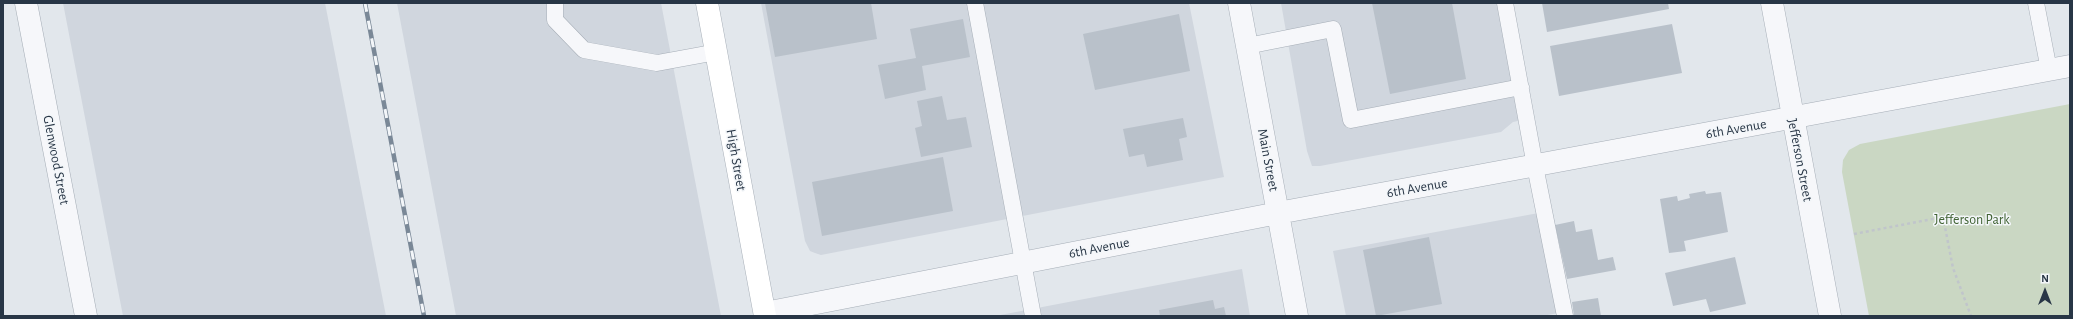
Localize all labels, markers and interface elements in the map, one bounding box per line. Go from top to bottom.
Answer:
street label: Glenwood Street [39,114,73,206]
street label: 6th Avenue [1704,115,1768,143]
street label: Jefferson Street [1784,117,1816,203]
street label: Main Street [1254,127,1282,193]
street label: High Street [722,128,750,192]
street label: 6th Avenue [1385,174,1449,202]
park label: Jefferson Park [1934,212,2010,228]
street label: 6th Avenue [1067,234,1131,262]
north arrow [2025,271,2065,311]
text: N [2041,273,2049,284]

